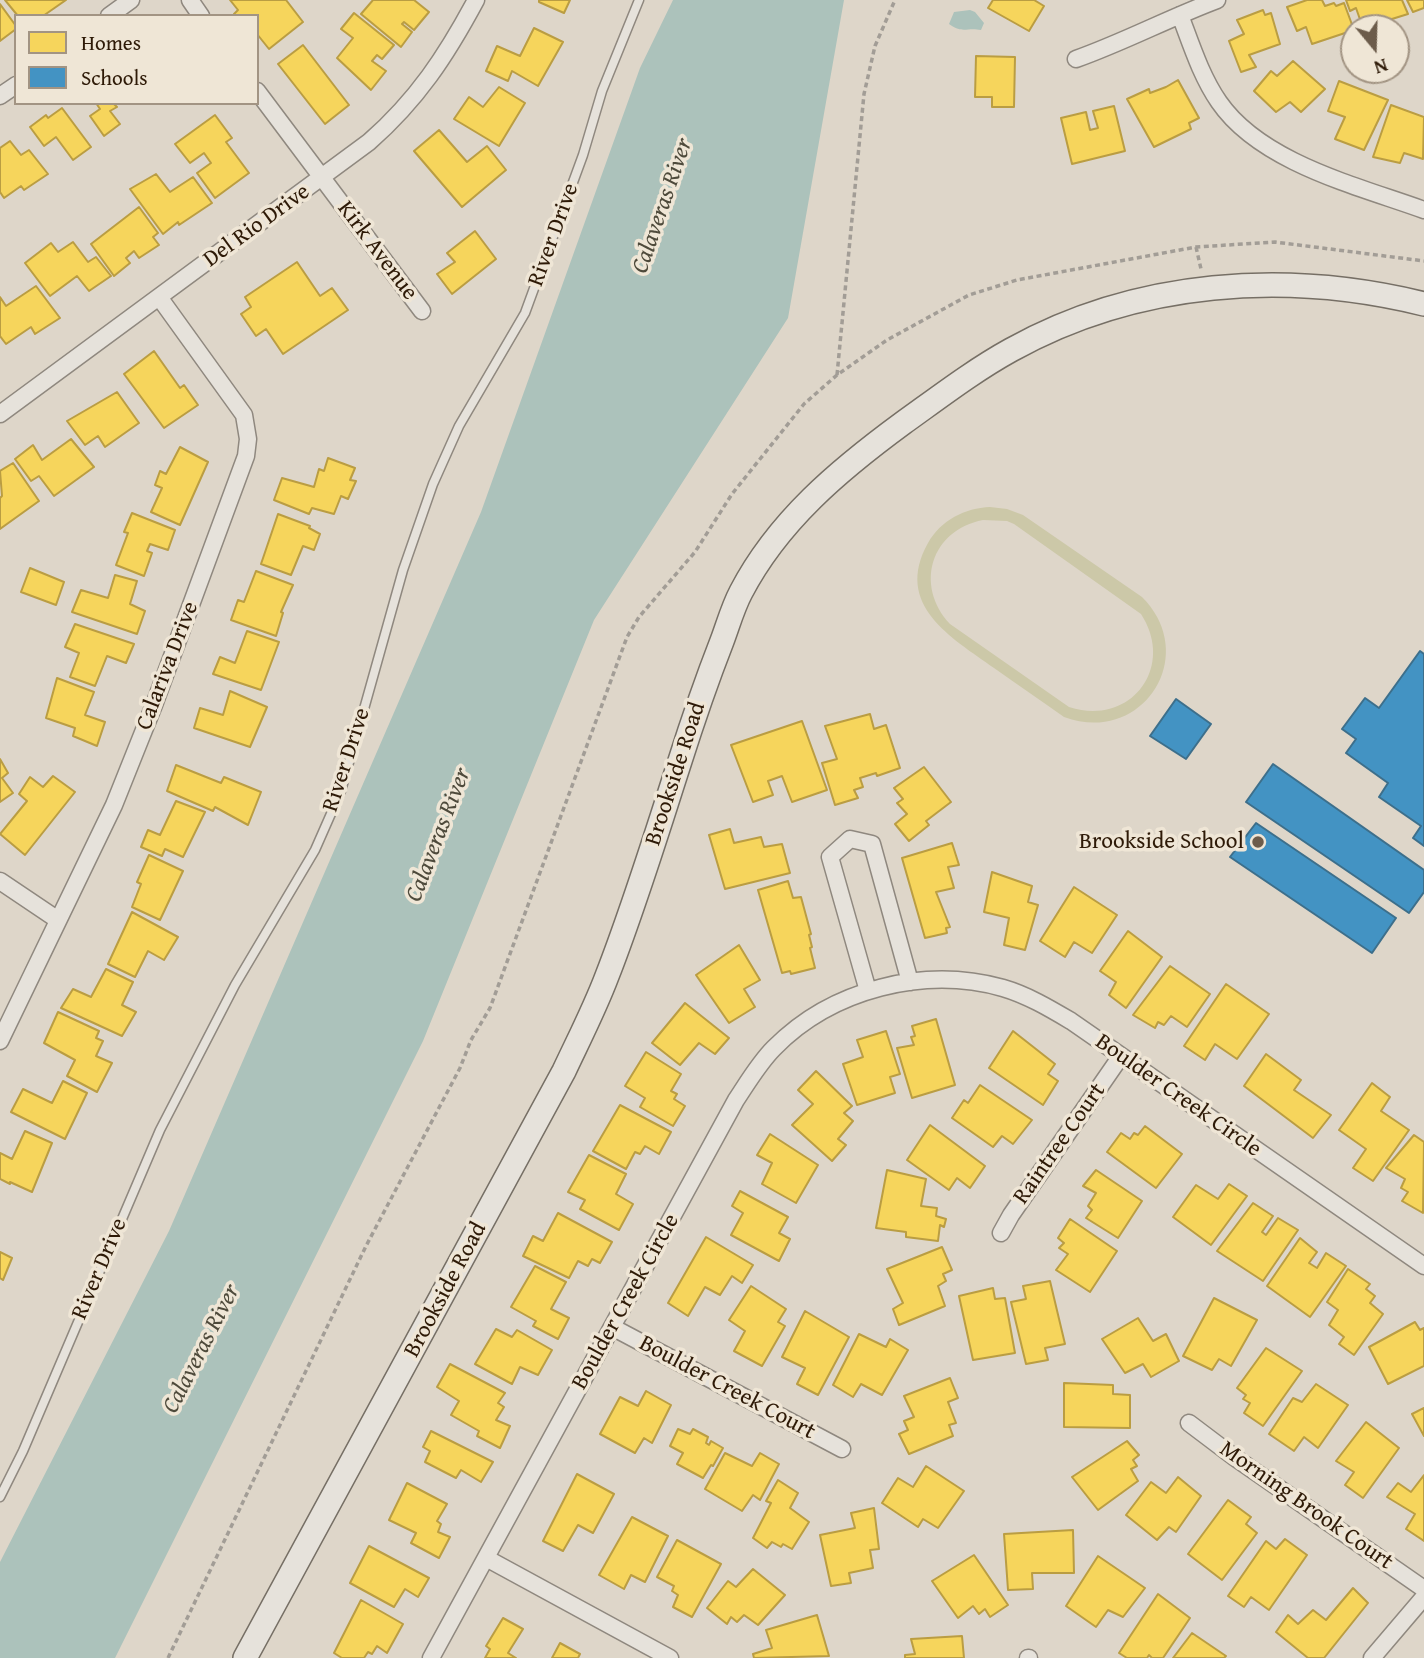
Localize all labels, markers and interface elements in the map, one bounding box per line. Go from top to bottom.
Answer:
legend [14,14,259,105]
north arrow [1340,14,1410,84]
text: Homes [81,27,141,58]
text: N [1371,52,1392,82]
text: Schools [81,62,148,93]
water label: Calaveras River [626,135,700,277]
street label: Del Rio Drive [199,178,315,274]
street label: River Drive [523,180,585,290]
street label: Kirk Avenue [331,196,423,306]
street label: Calariva Drive [131,598,205,734]
street label: Brookside Road [640,699,712,849]
street label: River Drive [317,705,377,815]
water label: Calaveras River [400,764,478,906]
place label: Brookside School [1079,828,1244,856]
marker: Brookside School [1250,834,1266,850]
street label: Boulder Creek Circle [1090,1028,1266,1164]
street label: Raintree Court [1008,1078,1112,1210]
street label: Boulder Creek Circle [566,1209,686,1395]
street label: River Drive [66,1214,134,1324]
street label: Brookside Road [399,1218,493,1362]
water label: Calaveras River [157,1280,247,1418]
street label: Boulder Creek Court [634,1330,820,1446]
street label: Morning Brook Court [1214,1436,1398,1576]

